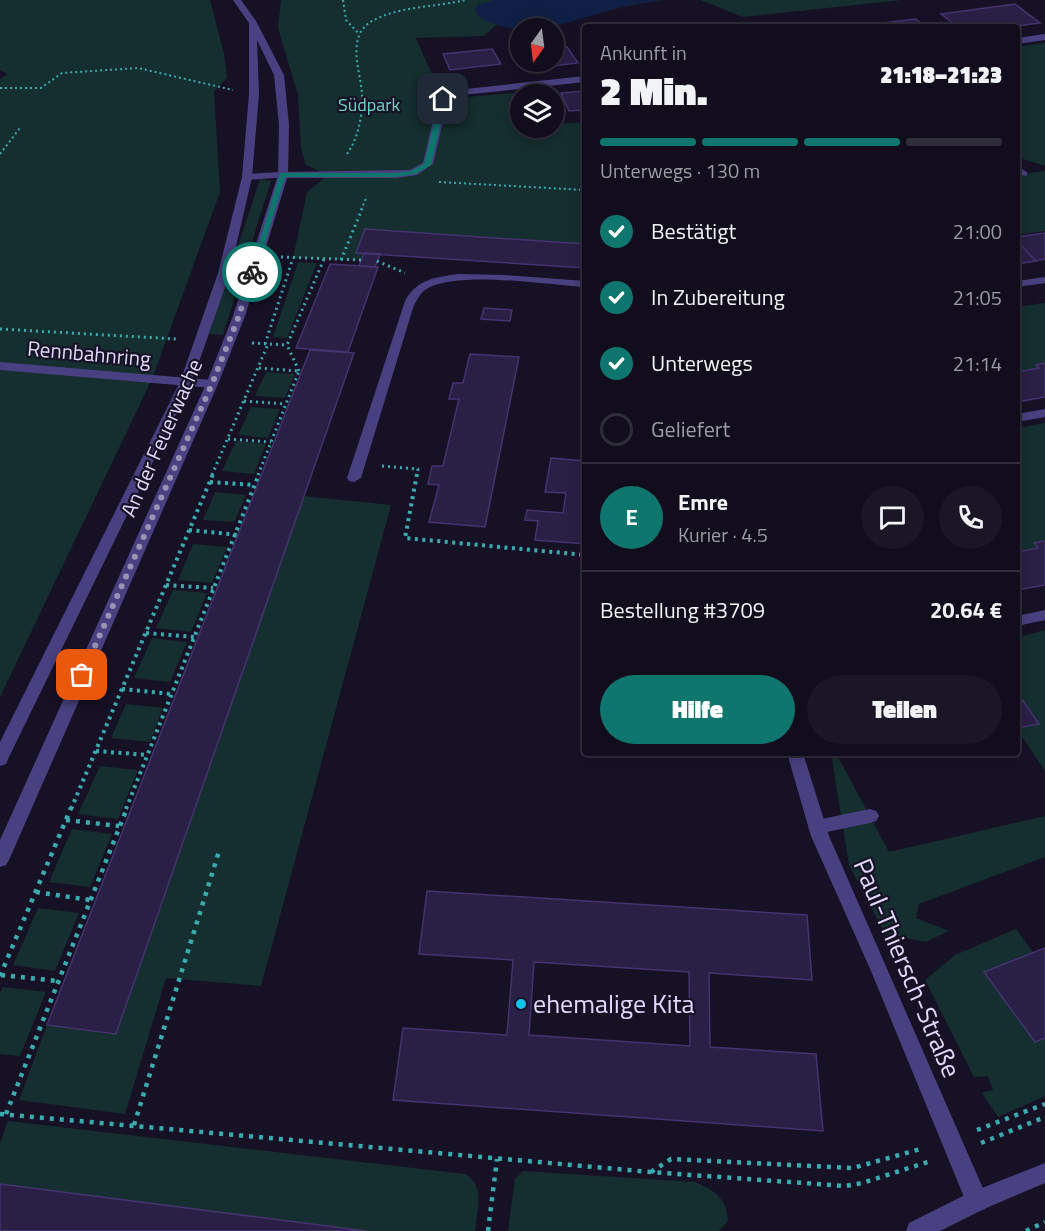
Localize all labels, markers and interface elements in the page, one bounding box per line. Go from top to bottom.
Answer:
north arrow [510,18,564,72]
map controls [510,18,564,138]
text: Ankunft in [600,37,687,68]
text: 21:18–21:23 [880,58,1002,92]
text: 2 Min. [600,61,708,120]
pin [417,73,468,124]
icon: home [426,82,459,115]
button: layers [510,84,564,138]
park label: Südpark [338,91,400,118]
text: Unterwegs · 130 m [600,155,760,186]
text: Bestätigt [651,214,736,248]
icon: check [600,215,633,248]
text: 21:00 [953,216,1002,247]
courier [222,242,282,302]
icon: bike [236,256,269,289]
text: In Zubereitung [651,280,785,314]
icon: check [600,281,633,314]
text: 21:05 [953,282,1002,313]
street label: Rennbahnring [26,332,152,374]
text: Unterwegs [651,346,753,380]
icon: check [600,347,633,380]
text: 21:14 [953,348,1002,379]
street label: An der Feuerwache [112,354,210,522]
text: Geliefert [651,412,730,446]
text: Emre [678,485,728,519]
button: chat [861,486,924,549]
button: phone [939,486,1002,549]
text: E [625,500,638,534]
text: Kurier · 4.5 [678,519,768,550]
text: Bestellung #3709 [600,593,765,627]
text: 20.64 € [930,593,1002,627]
pin [56,649,107,700]
icon: bag [65,658,98,691]
button: Hilfe [600,675,795,744]
button: Teilen [807,675,1002,744]
street label: Paul-Thiersch-Straße [844,852,971,1083]
place label: ehemalige Kita [533,984,695,1023]
marker: ehemalige Kita [514,997,528,1011]

